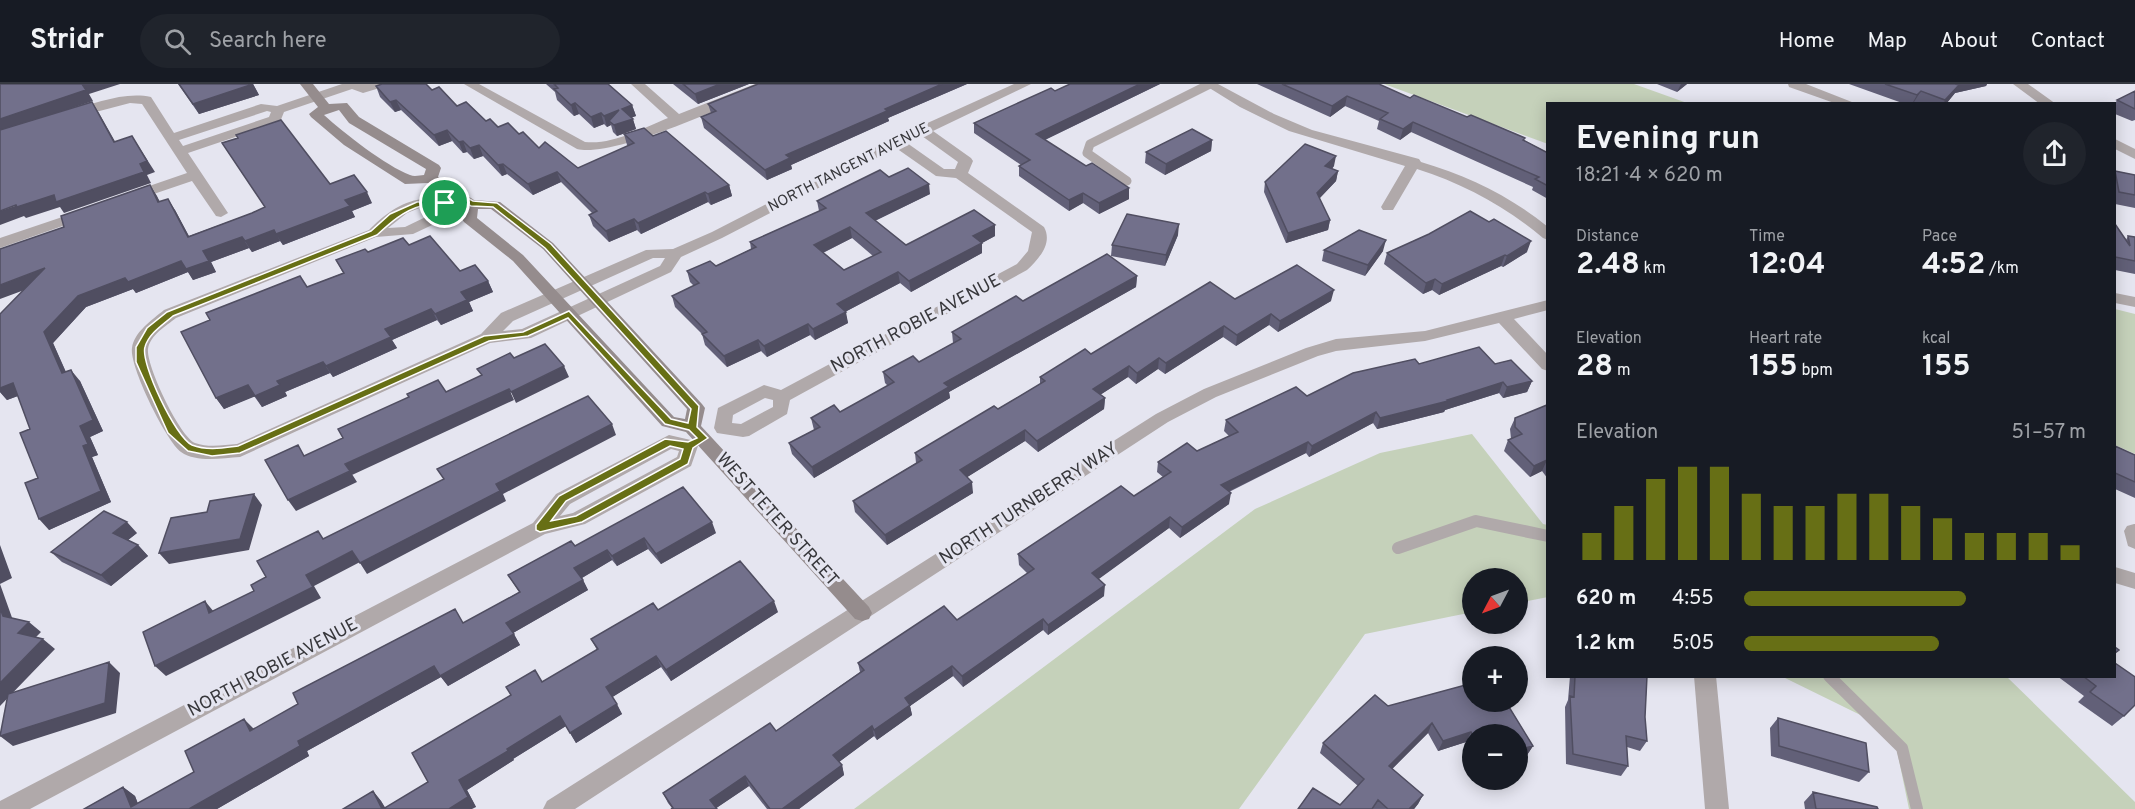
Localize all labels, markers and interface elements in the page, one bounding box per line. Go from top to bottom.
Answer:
search box [140,14,560,68]
text: Stridr [30,23,104,59]
icon: search [161,25,194,58]
text: Search here [209,28,327,55]
text: Home [1779,28,1835,55]
text: Map [1868,28,1907,55]
text: About [1940,28,1998,55]
text: Contact [2031,28,2105,55]
street label: NORTH TANGENT AVENUE [765,119,933,217]
text: Evening run [1576,119,1760,161]
button: share [2023,122,2086,185]
text: 18:21 · 4 × 620 m [1576,163,1723,189]
pin [419,177,470,228]
icon: arrive [428,186,461,219]
text: Distance [1576,227,1639,247]
text: Time [1749,227,1785,247]
text: Pace [1922,227,1957,247]
text: 2.48 [1576,247,1640,284]
text: 12:04 [1749,247,1826,284]
text: 4:52 [1922,247,1985,284]
text: km [1640,259,1666,279]
text: /km [1985,259,2019,279]
street label: NORTH ROBIE AVENUE [827,269,1005,379]
text: Elevation [1576,329,1642,349]
text: Heart rate [1749,329,1822,349]
text: kcal [1922,329,1950,349]
text: 28 [1576,349,1613,386]
text: 155 [1749,349,1798,386]
text: 155 [1922,349,1971,386]
text: m [1613,361,1631,381]
text: bpm [1798,361,1833,381]
text: Elevation [1576,420,1658,446]
text: 51–57 m [2012,420,2086,446]
street label: NORTH TURNBERRY WAY [935,438,1123,570]
street label: WEST TETER STREET [711,448,843,592]
north arrow [1462,568,1528,634]
map controls [1462,568,1528,790]
text: 620 m [1576,586,1636,612]
text: 4:55 [1672,586,1714,612]
street label: NORTH ROBIE AVENUE [184,613,362,723]
text: 1.2 km [1576,631,1635,657]
text: 5:05 [1672,631,1714,657]
button: + [1462,646,1528,712]
button: − [1462,724,1528,790]

